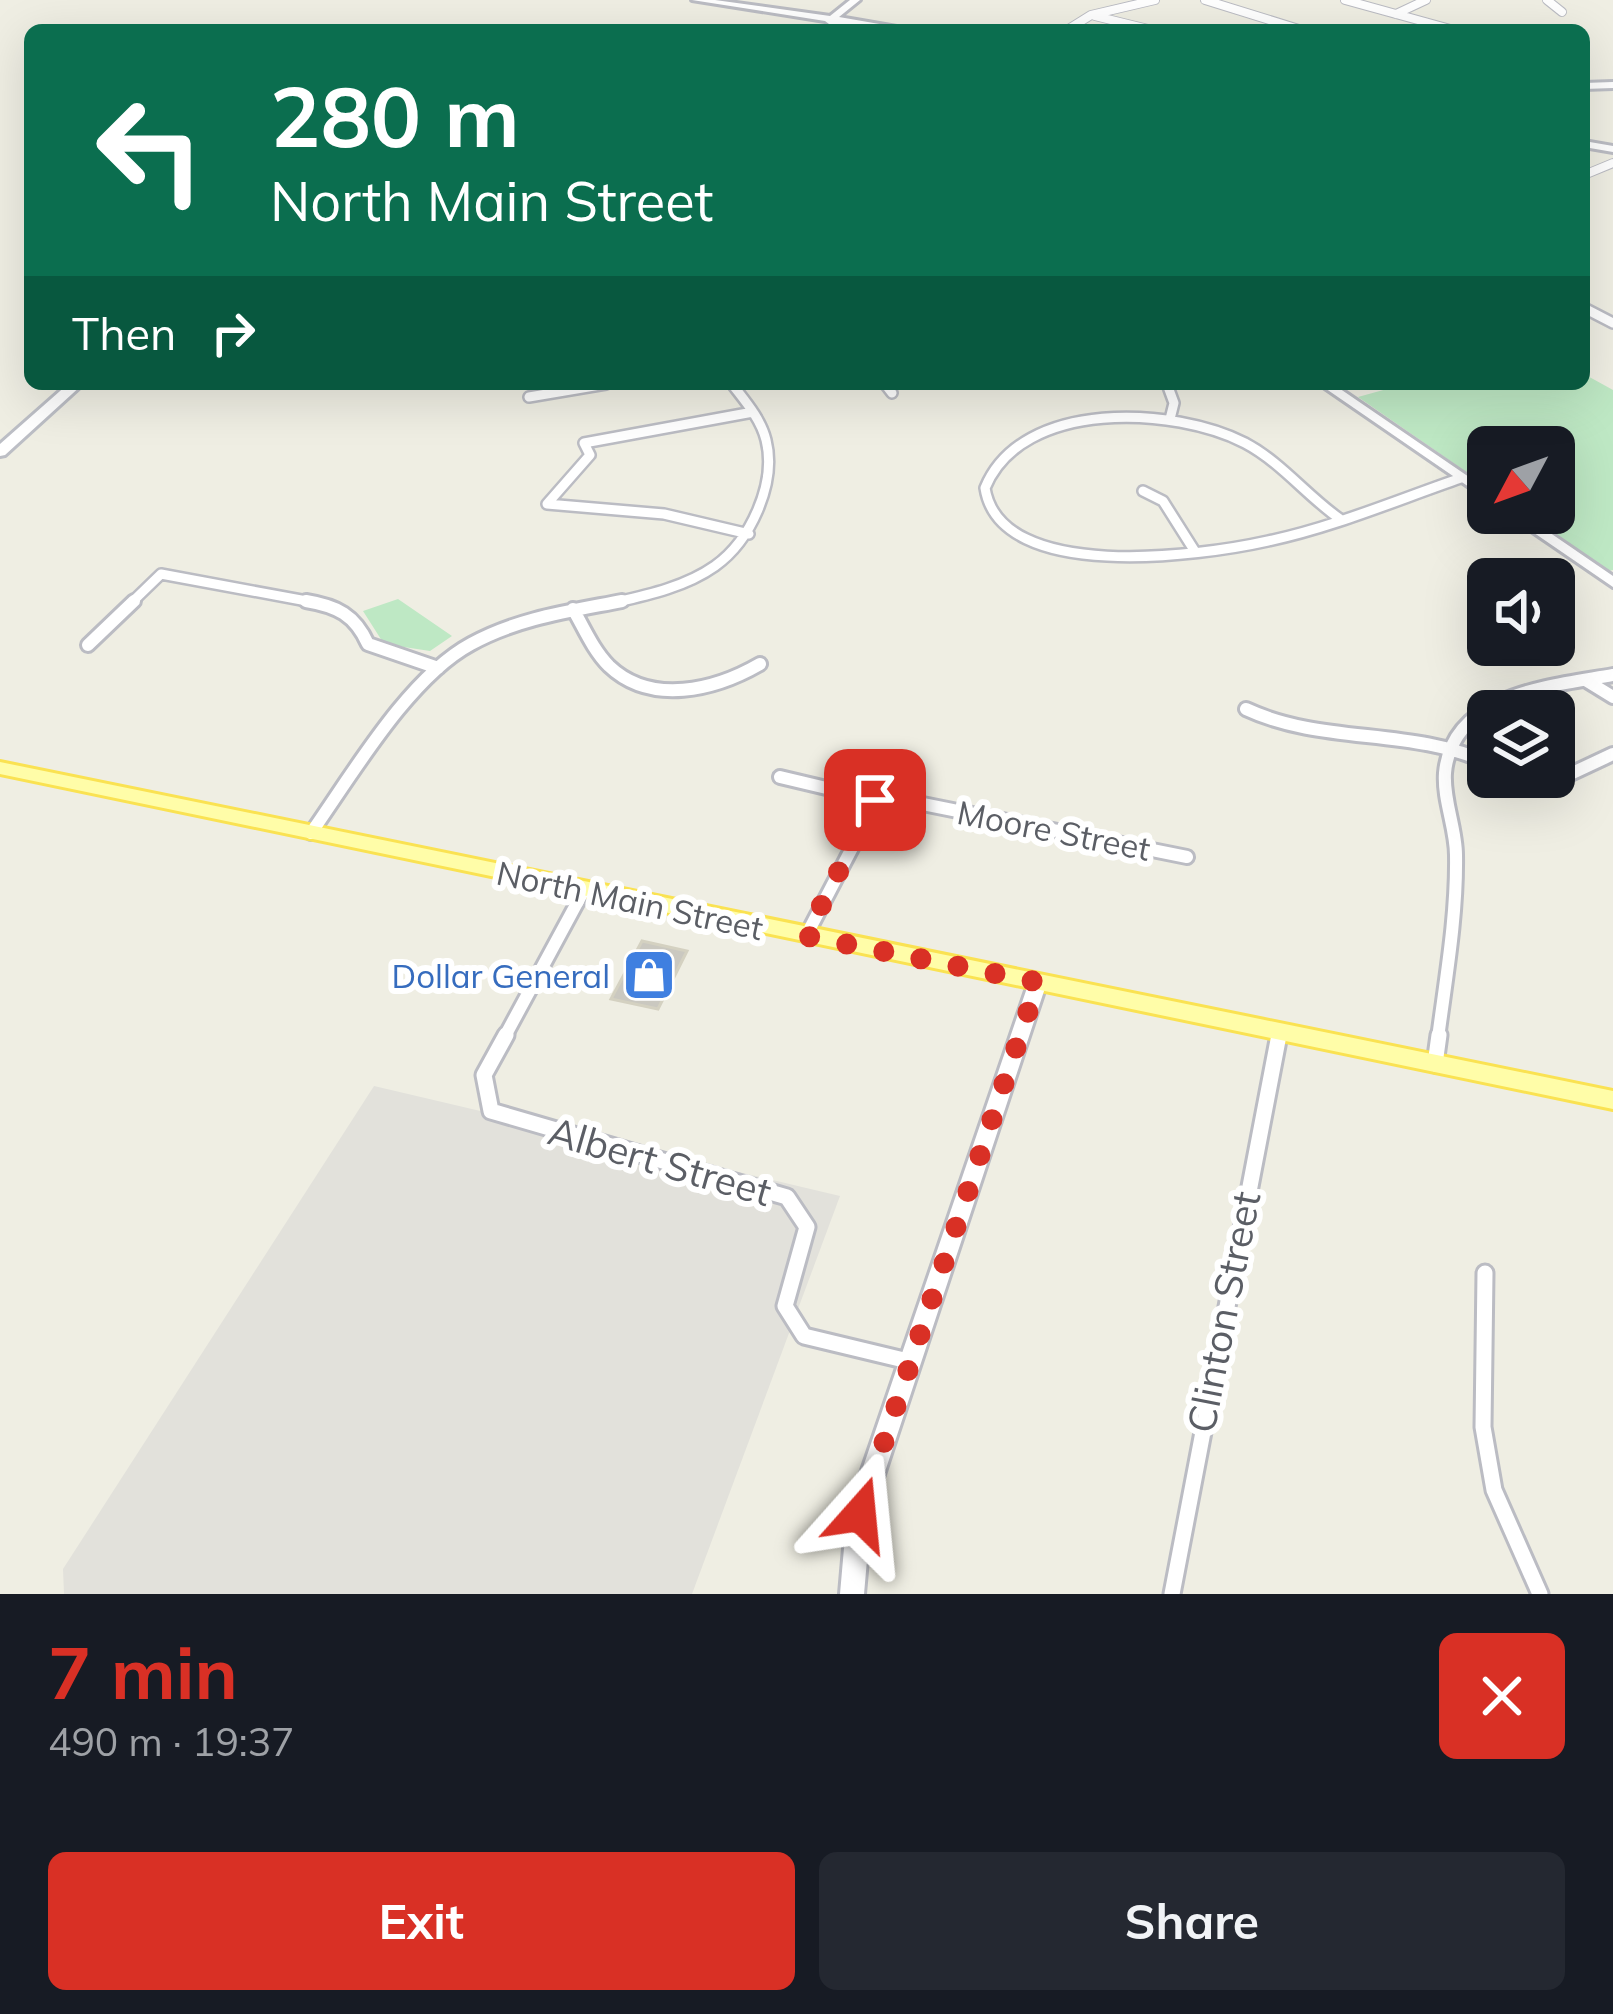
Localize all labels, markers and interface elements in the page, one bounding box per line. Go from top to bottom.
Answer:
text: 280 m [270,63,520,168]
icon: left [72,72,228,228]
text: North Main Street [270,167,714,235]
icon: right [200,300,266,366]
text: Then [72,305,176,361]
north arrow [1467,426,1575,534]
map controls [1467,426,1575,798]
button: sound [1467,558,1575,666]
button: layers [1467,690,1575,798]
pin [824,749,926,851]
icon: arrive [842,767,908,833]
street label: Moore Street [954,791,1154,869]
street label: North Main Street [493,852,767,948]
shop icon: Dollar General [621,947,677,1003]
place label: Dollar General [392,955,610,996]
street label: Albert Street [543,1106,777,1216]
street label: Clinton Street [1176,1187,1270,1437]
position arrow [797,1451,923,1577]
text: 7 min [48,1627,238,1717]
button: close [1439,1633,1565,1759]
text: 490 m · 19:37 [48,1717,294,1766]
button: Exit [48,1852,795,1990]
button: Share [819,1852,1565,1990]

